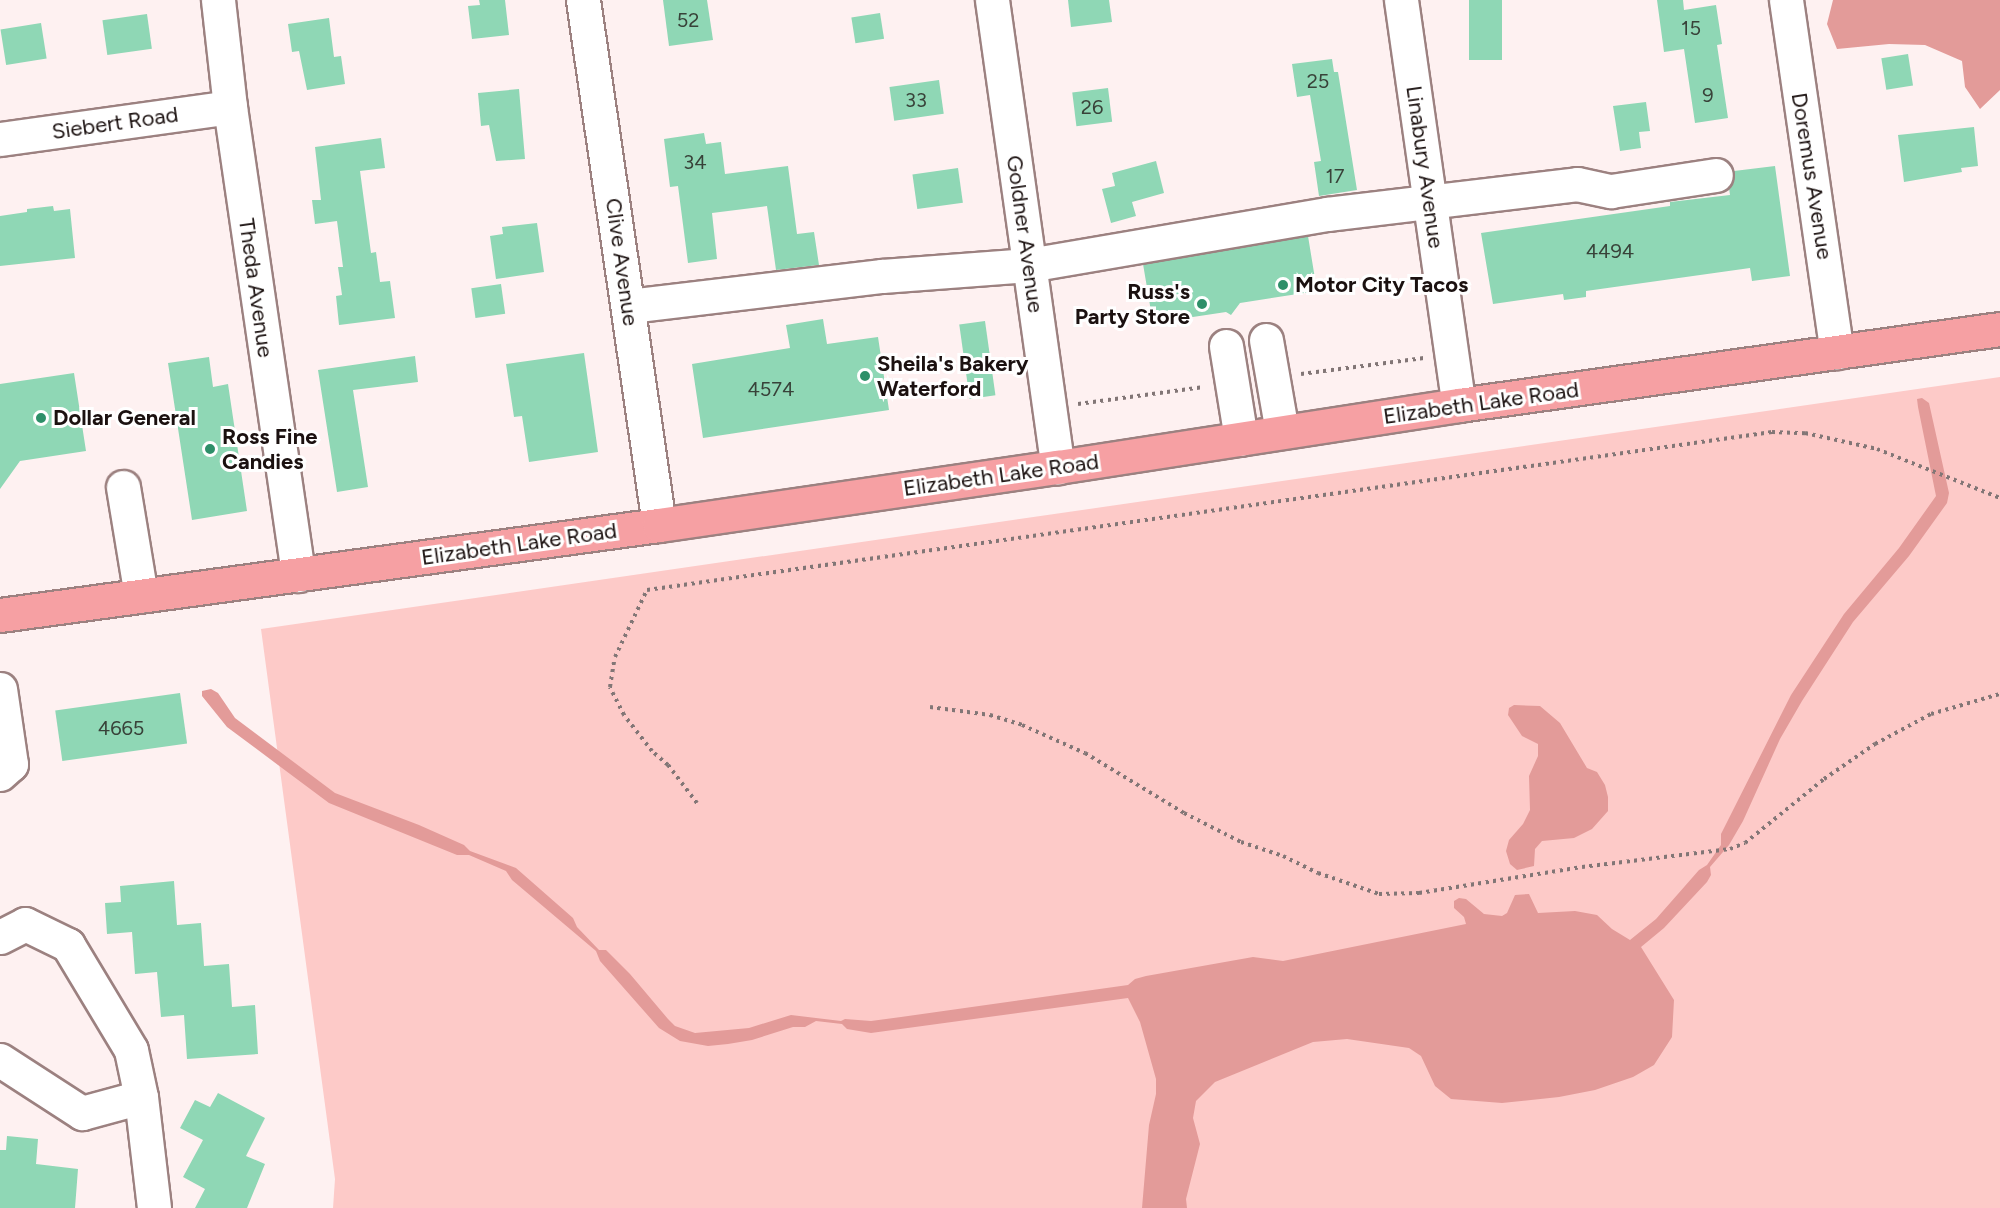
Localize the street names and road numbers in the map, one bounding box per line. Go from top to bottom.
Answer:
street label: Linabury Avenue [1401,84,1449,250]
street label: Doremus Avenue [1786,91,1838,261]
street label: Siebert Road [50,101,180,145]
street label: Goldner Avenue [1001,154,1049,314]
street label: Clive Avenue [600,196,644,328]
street label: Theda Avenue [233,217,279,359]
street label: Elizabeth Lake Road [1382,376,1580,430]
street label: Elizabeth Lake Road [902,448,1100,502]
street label: Elizabeth Lake Road [420,517,618,571]

